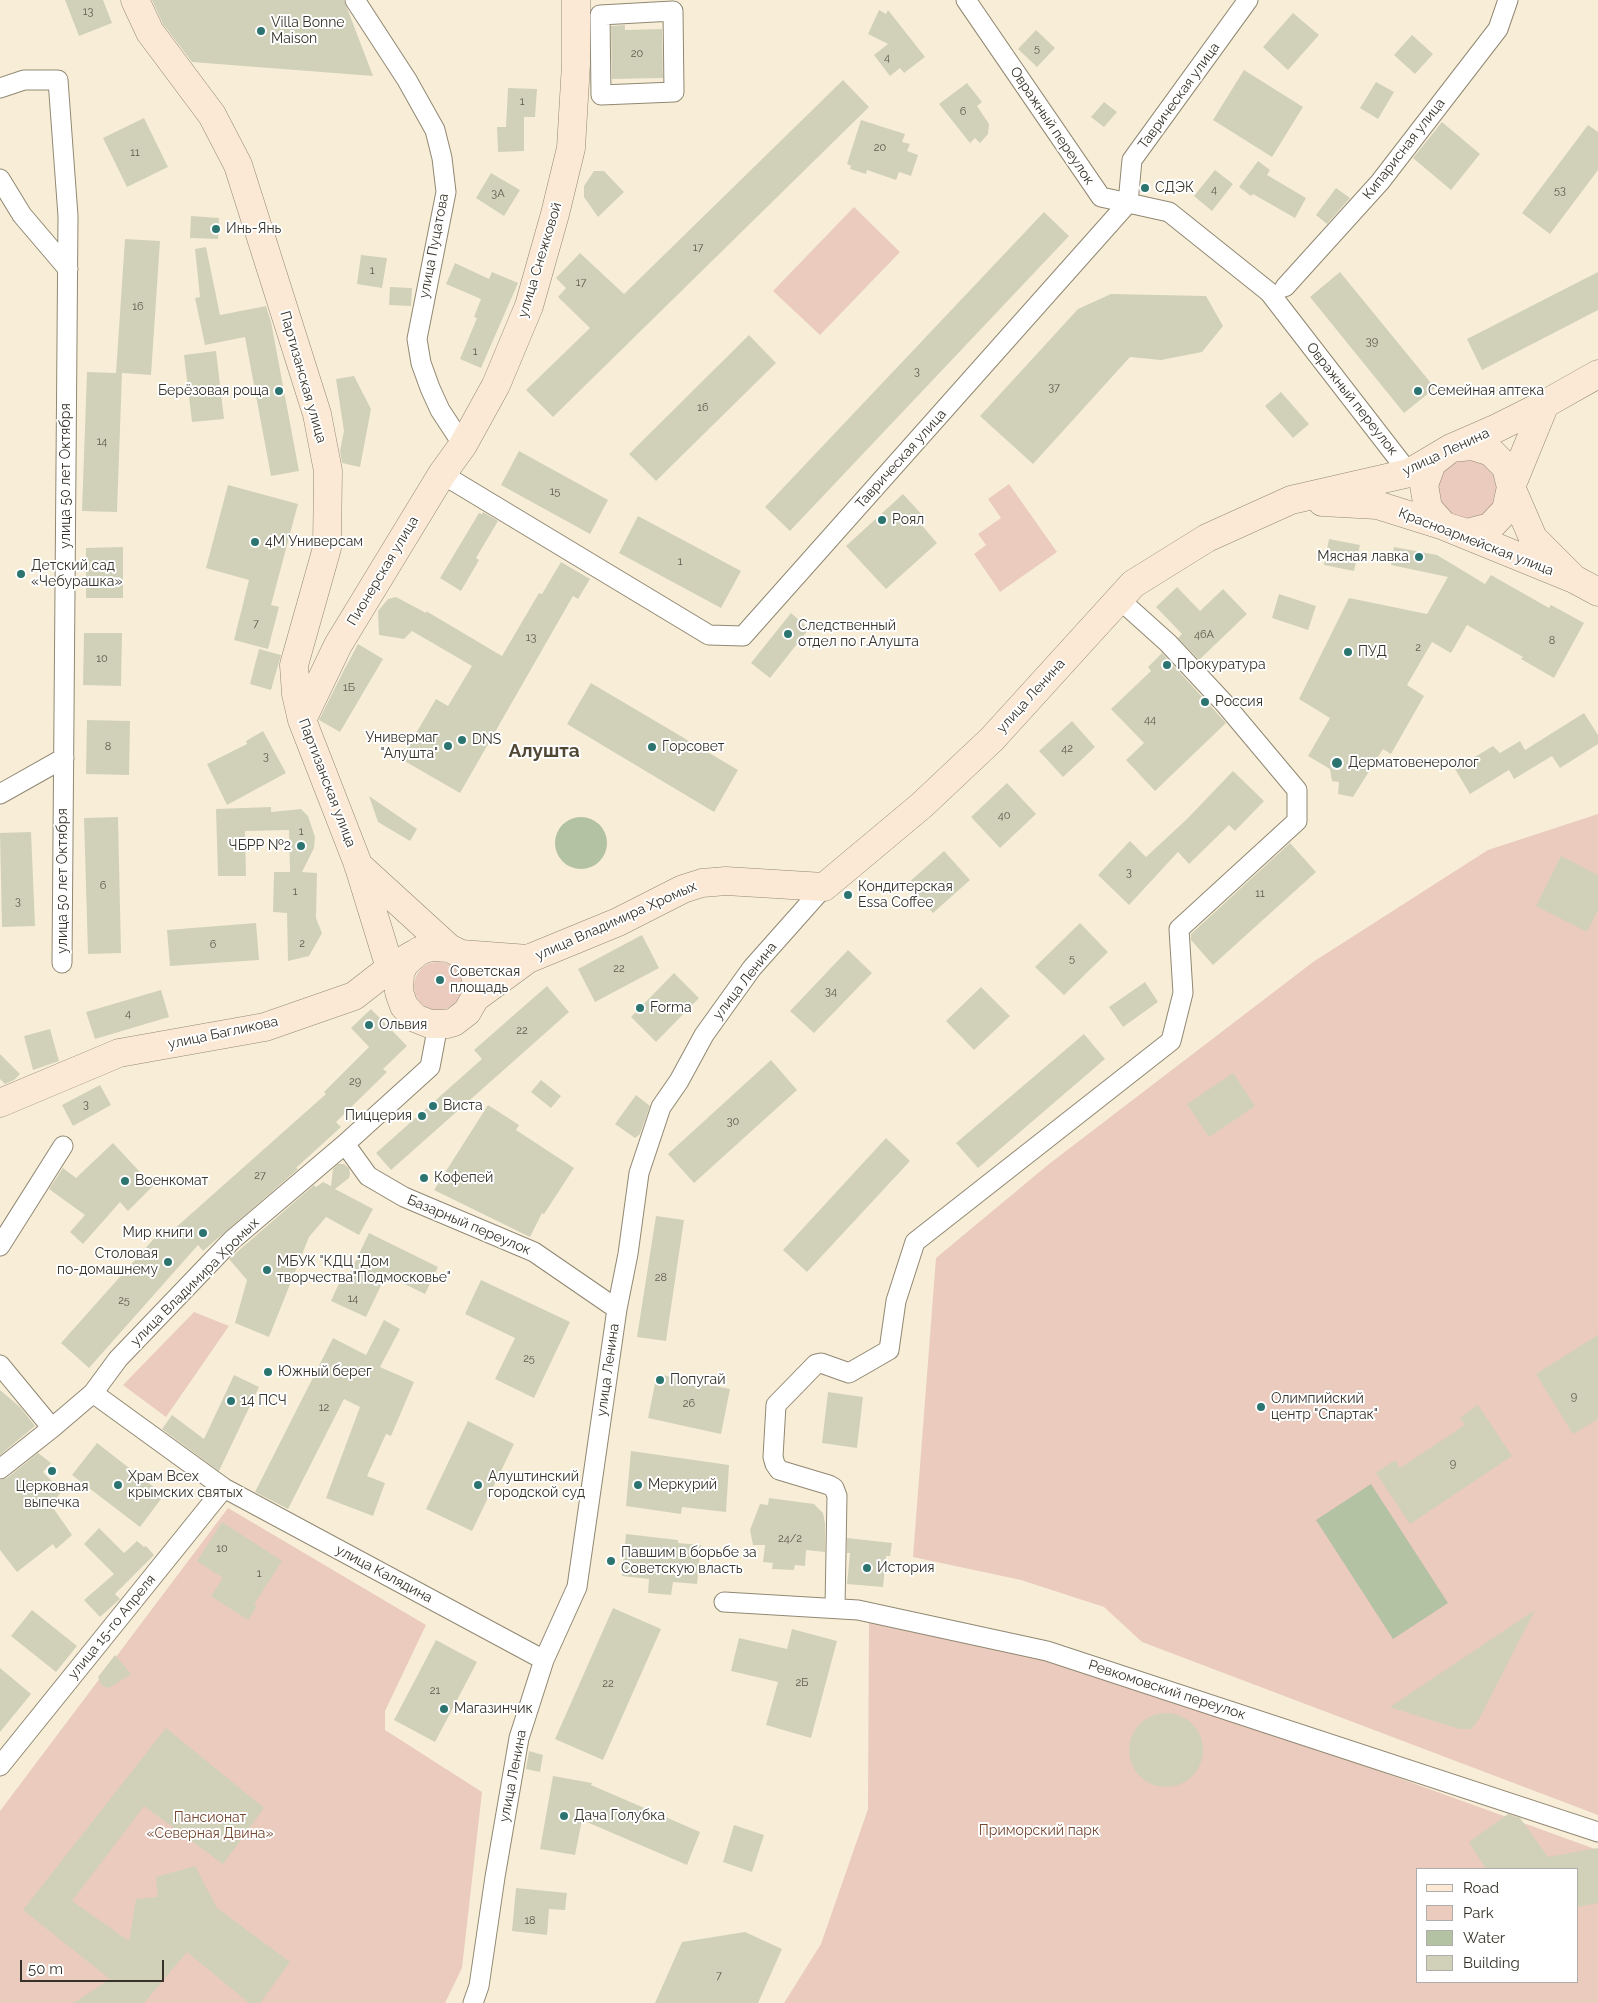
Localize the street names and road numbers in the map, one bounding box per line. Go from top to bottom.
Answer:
street label: Таврическая улица [1135,39,1223,153]
street label: Овражный переулок [1006,64,1098,188]
street label: Кипарисная улица [1359,95,1449,203]
street label: улица Пуцатова [416,192,452,300]
street label: улица Снежковой [514,200,566,320]
street label: Партизанская улица [276,309,330,445]
street label: Овражный переулок [1303,339,1401,459]
street label: улица 50 лет Октября [58,403,74,549]
street label: Таврическая улица [852,406,950,512]
street label: улица Ленина [1400,425,1492,479]
street label: Красноармейская улица [1396,505,1556,579]
street label: Пионерская улица [344,513,422,629]
street label: улица Ленина [993,656,1069,736]
street label: Партизанская улица [295,716,359,850]
street label: улица 50 лет Октября [55,808,71,954]
street label: улица Владимира Хромых [533,878,699,964]
street label: улица Ленина [709,939,781,1023]
street label: улица Багликова [166,1013,280,1053]
street label: Базарный переулок [405,1191,533,1259]
street label: улица Владимира Хромых [127,1214,263,1350]
street label: улица Ленина [593,1322,623,1418]
street label: улица Калядина [333,1541,435,1607]
street label: улица 15-го Апреля [65,1571,159,1683]
street label: Ревкомовский переулок [1086,1657,1248,1723]
street label: улица Ленина [496,1728,530,1824]

